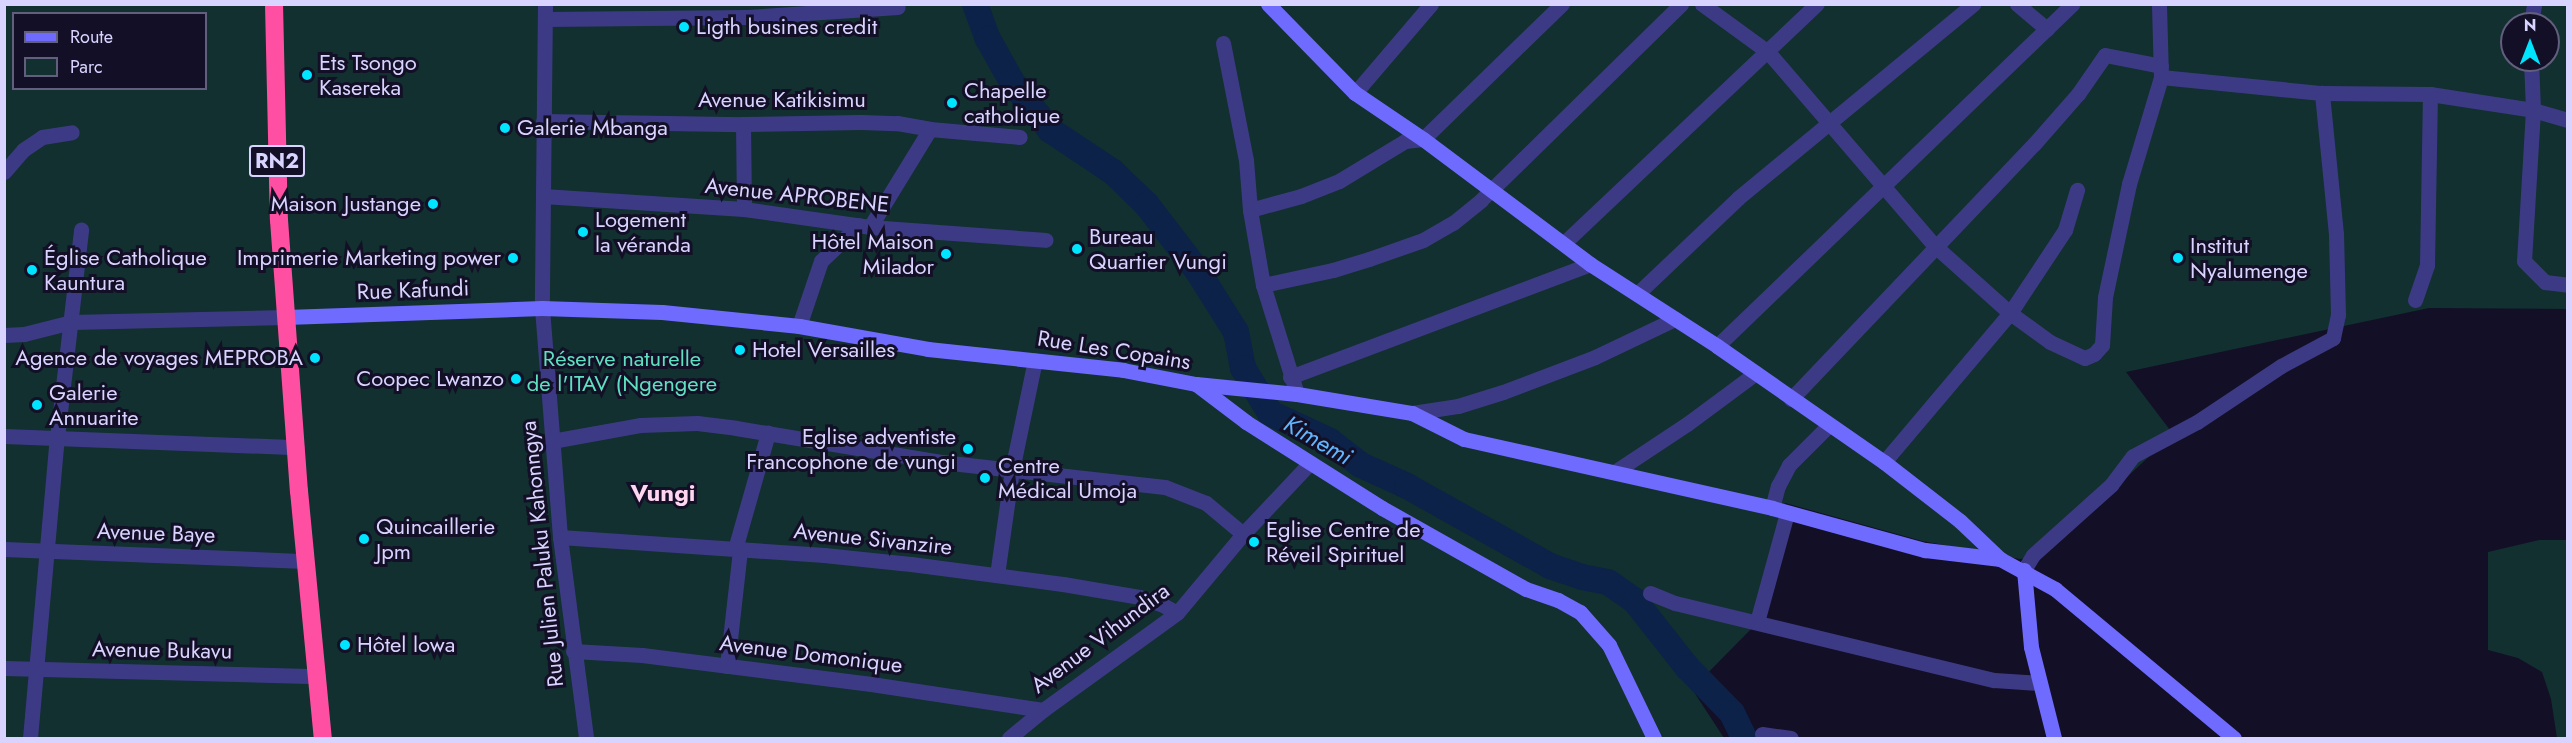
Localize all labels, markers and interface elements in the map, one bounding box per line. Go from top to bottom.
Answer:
legend [12,12,207,90]
north arrow [2500,12,2560,72]
place label: Ligth busines credit [696,14,877,40]
text: N [2524,14,2536,37]
marker: Ligth busines credit [677,20,691,34]
text: Route [70,24,113,50]
place label: Ets Tsongo Kasereka [319,49,417,100]
text: Parc [70,54,103,80]
marker: Ets Tsongo Kasereka [300,68,314,82]
place label: Chapelle catholique [964,77,1060,128]
street label: Avenue Katikisimu [698,87,866,113]
marker: Chapelle catholique [945,96,959,110]
place label: Galerie Mbanga [517,115,668,141]
marker: Galerie Mbanga [498,121,512,135]
road number: RN2 [248,143,306,179]
street label: Avenue APROBENE [704,172,890,218]
place label: Maison Justange [271,191,421,217]
marker: Maison Justange [426,197,440,211]
place label: Logement la véranda [595,206,691,258]
place label: Bureau Quartier Vungi [1089,223,1227,274]
marker: Logement la véranda [576,225,590,239]
place label: Hôtel Maison Milador [811,228,934,280]
place label: Institut Nyalumenge [2190,232,2308,284]
marker: Bureau Quartier Vungi [1070,242,1084,256]
place label: Église Catholique Kauntura [44,244,207,296]
place label: Imprimerie Marketing power [237,245,501,271]
marker: Hôtel Maison Milador [939,247,953,261]
marker: Imprimerie Marketing power [506,251,520,265]
marker: Institut Nyalumenge [2171,251,2185,265]
marker: Église Catholique Kauntura [25,263,39,277]
street label: Rue Kafundi [356,275,470,305]
street label: Rue Les Copains [1035,325,1193,375]
place label: Hotel Versailles [752,337,895,363]
marker: Hotel Versailles [733,343,747,357]
place label: Agence de voyages MEPROBA [15,345,303,371]
park label: Réserve naturelle de l'ITAV (Ngengere [527,345,717,396]
marker: Agence de voyages MEPROBA [308,351,322,365]
place label: Coopec Lwanzo [356,366,504,392]
marker: Coopec Lwanzo [509,372,523,386]
place label: Galerie Annuarite [49,379,139,430]
marker: Galerie Annuarite [30,398,44,412]
water label: Kimemi [1279,409,1357,471]
street label: Rue Julien Paluku Kahonngya [515,420,569,688]
place label: Eglise adventiste Francophone de vungi [746,423,956,475]
marker: Eglise adventiste Francophone de vungi [961,442,975,456]
place label: Centre Médical Umoja [998,452,1137,504]
marker: Centre Médical Umoja [976,469,994,487]
district label: Vungi [631,479,695,507]
place label: Quincaillerie Jpm [376,513,495,564]
place label: Eglise Centre de Réveil Spirituel [1266,516,1420,568]
street label: Avenue Baye [96,518,216,548]
street label: Avenue Sivanzire [793,518,953,560]
marker: Quincaillerie Jpm [357,532,371,546]
marker: Eglise Centre de Réveil Spirituel [1247,535,1261,549]
street label: Avenue Vihundira [1026,577,1174,699]
street label: Avenue Domonique [718,630,904,678]
place label: Hôtel lowa [357,632,455,658]
street label: Avenue Bukavu [92,636,232,664]
marker: Hôtel lowa [338,638,352,652]

